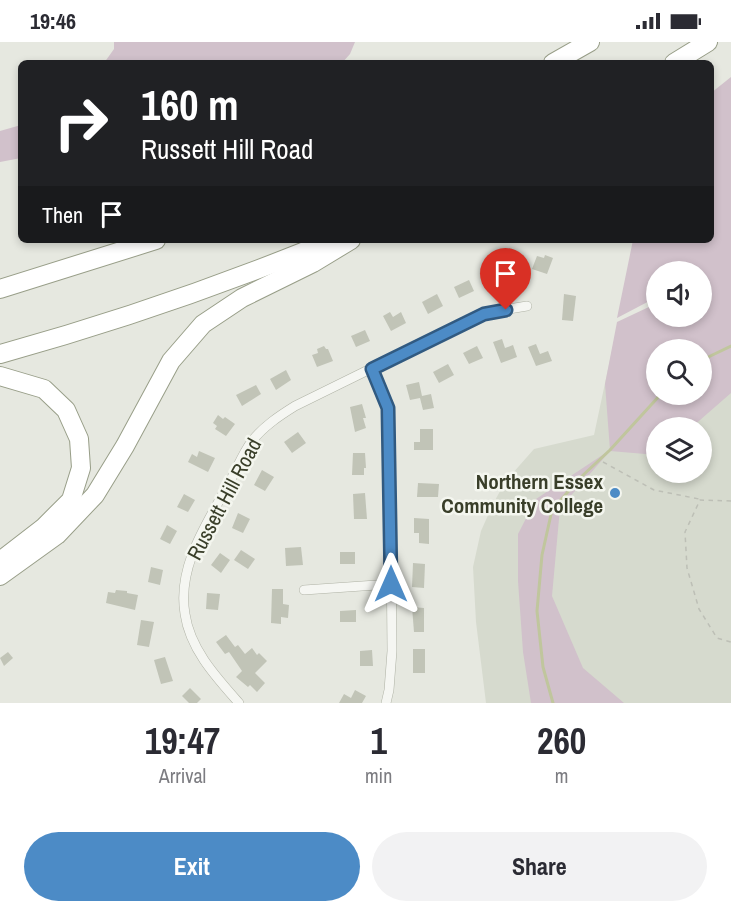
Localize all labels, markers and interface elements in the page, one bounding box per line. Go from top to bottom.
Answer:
text: 19:46 [30,6,76,36]
text: 160 m [141,77,239,133]
icon: right [42,84,120,162]
text: Russett Hill Road [141,131,313,167]
icon: arrive [95,198,128,231]
text: Then [42,200,83,230]
pin [480,248,531,310]
icon: arrive [489,257,522,290]
map controls [646,261,712,483]
button: sound [646,261,712,327]
button: search [646,339,712,405]
button: layers [646,417,712,483]
street label: Russett Hill Road [180,433,268,565]
place label: Northern Essex Community College [441,467,603,520]
marker: Northern Essex Community College [608,486,622,500]
position arrow [359,552,423,616]
text: 19:47 [145,717,220,765]
text: 1 [370,717,387,765]
text: 260 [537,717,586,765]
text: Arrival [159,762,206,789]
text: min [365,762,392,789]
text: m [555,762,568,789]
button: Exit [24,832,360,901]
button: Share [372,832,707,901]

